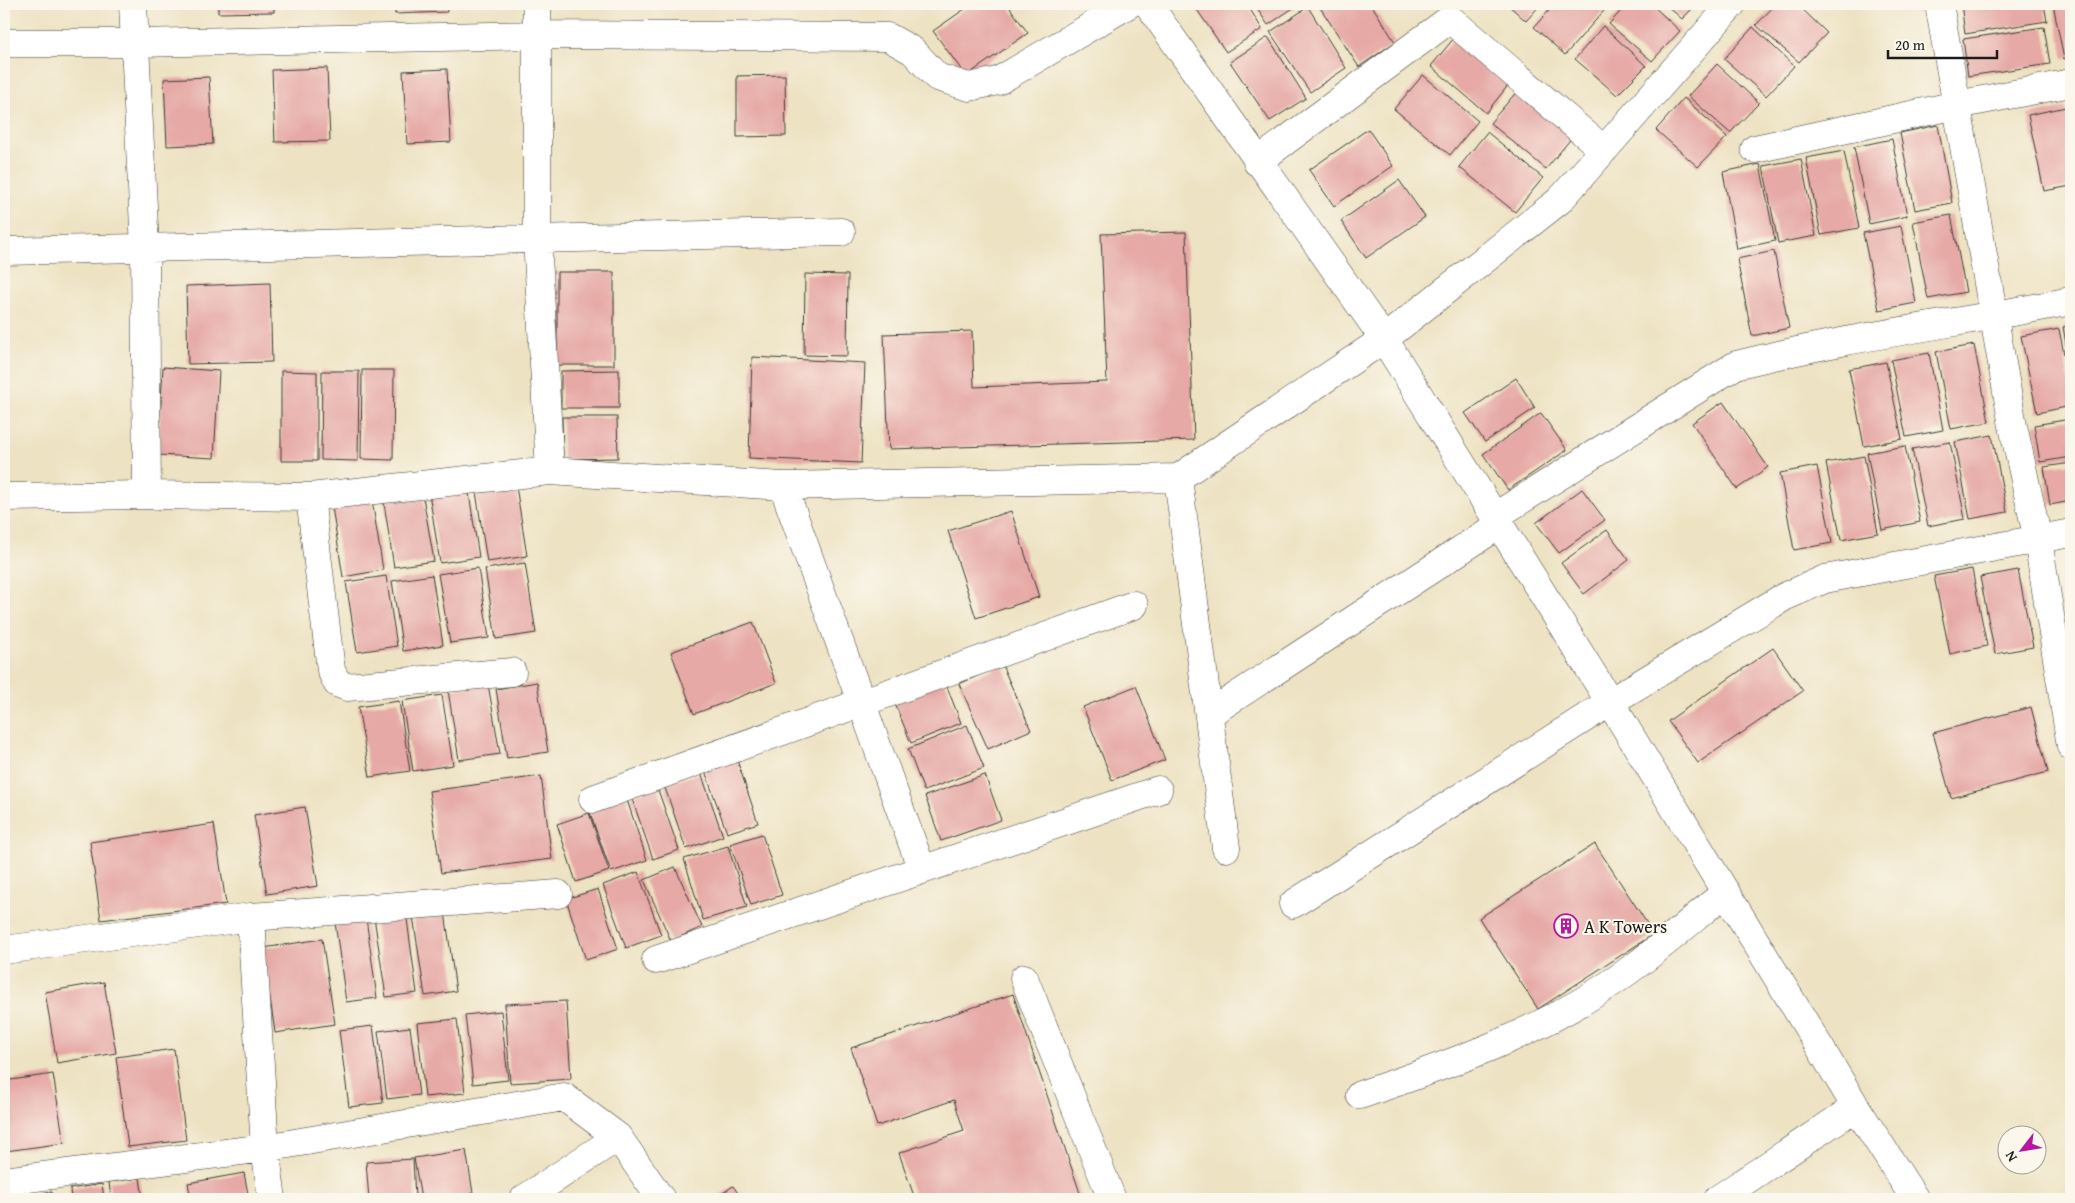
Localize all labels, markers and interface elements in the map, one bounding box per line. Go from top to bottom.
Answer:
scale bar [1888,28,1996,60]
text: 20 m [1895,34,1926,55]
building icon: A K Towers [1553,913,1579,939]
place label: A K Towers [1584,913,1667,940]
north arrow [1998,1126,2048,1176]
text: N [2000,1147,2022,1166]

